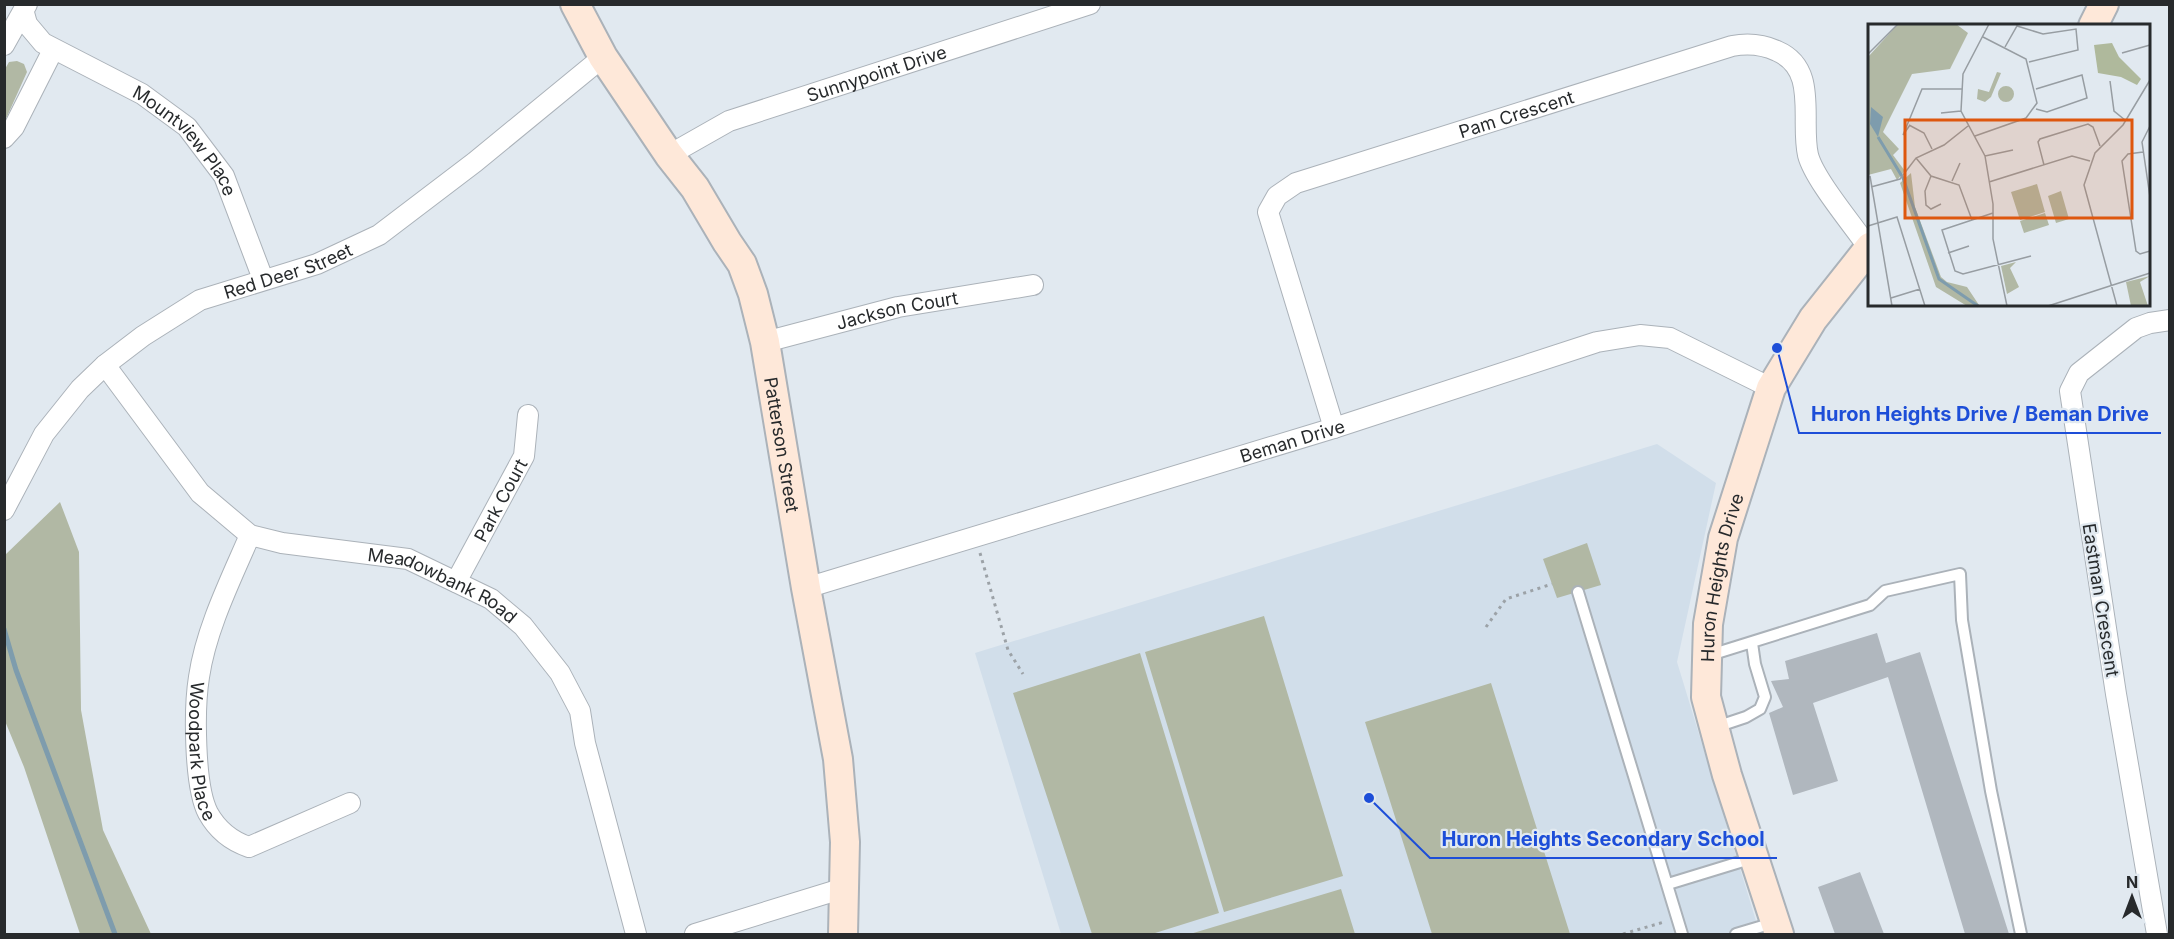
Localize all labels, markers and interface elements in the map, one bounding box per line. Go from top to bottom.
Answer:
inset map [1868,24,2150,306]
street label: Sunnypoint Drive [804,41,949,106]
street label: Mountview Place [130,81,241,199]
street label: Pam Crescent [1456,86,1576,142]
street label: Red Deer Street [221,239,356,303]
street label: Jackson Court [834,287,960,333]
street label: Patterson Street [760,375,804,514]
callout: Huron Heights Drive / Beman Drive [1799,395,2161,433]
text: Huron Heights Drive / Beman Drive [1811,402,2149,426]
street label: Beman Drive [1237,415,1347,466]
street label: Park Court [469,455,531,545]
street label: Huron Heights Drive [1696,490,1747,662]
street label: Eastman Crescent [2079,522,2123,678]
street label: Meadowbank Road [366,543,521,627]
street label: Woodpark Place [185,681,221,824]
callout: Huron Heights Secondary School [1430,820,1777,858]
text: Huron Heights Secondary School [1441,827,1765,851]
north arrow [2102,867,2162,927]
text: N [2126,872,2138,892]

